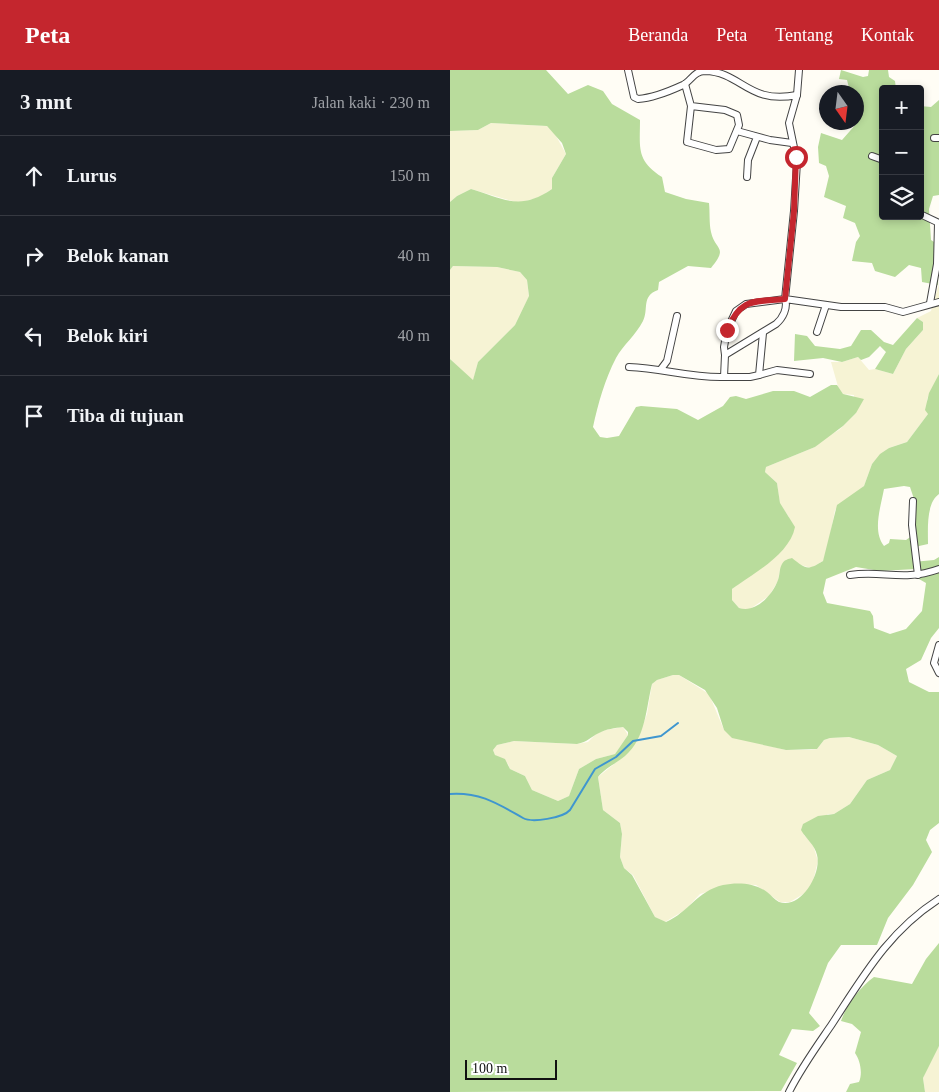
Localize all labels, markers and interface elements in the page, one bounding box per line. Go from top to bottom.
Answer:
text: Peta [25,22,70,48]
text: Beranda [628,25,688,45]
text: Peta [716,25,747,45]
text: Tentang [775,25,833,45]
text: Kontak [861,25,914,45]
north arrow [819,85,864,130]
map controls [879,85,924,220]
button: + [879,85,924,130]
text: 3 mnt [20,90,72,114]
text: Jalan kaki · 230 m [312,94,430,111]
button: − [879,130,924,175]
route start [785,146,808,169]
icon: ahead [20,162,48,190]
text: Lurus [67,165,117,186]
text: 150 m [390,167,430,184]
button: layers [879,175,924,220]
icon: right [20,242,48,270]
text: Belok kanan [67,245,169,266]
text: 40 m [398,247,430,264]
route end [716,319,739,342]
icon: left [20,322,48,350]
text: Belok kiri [67,325,148,346]
text: 40 m [398,327,430,344]
icon: arrive [20,402,48,430]
text: Tiba di tujuan [67,405,184,426]
scale bar [465,1057,558,1080]
text: 100 m [472,1061,507,1076]

